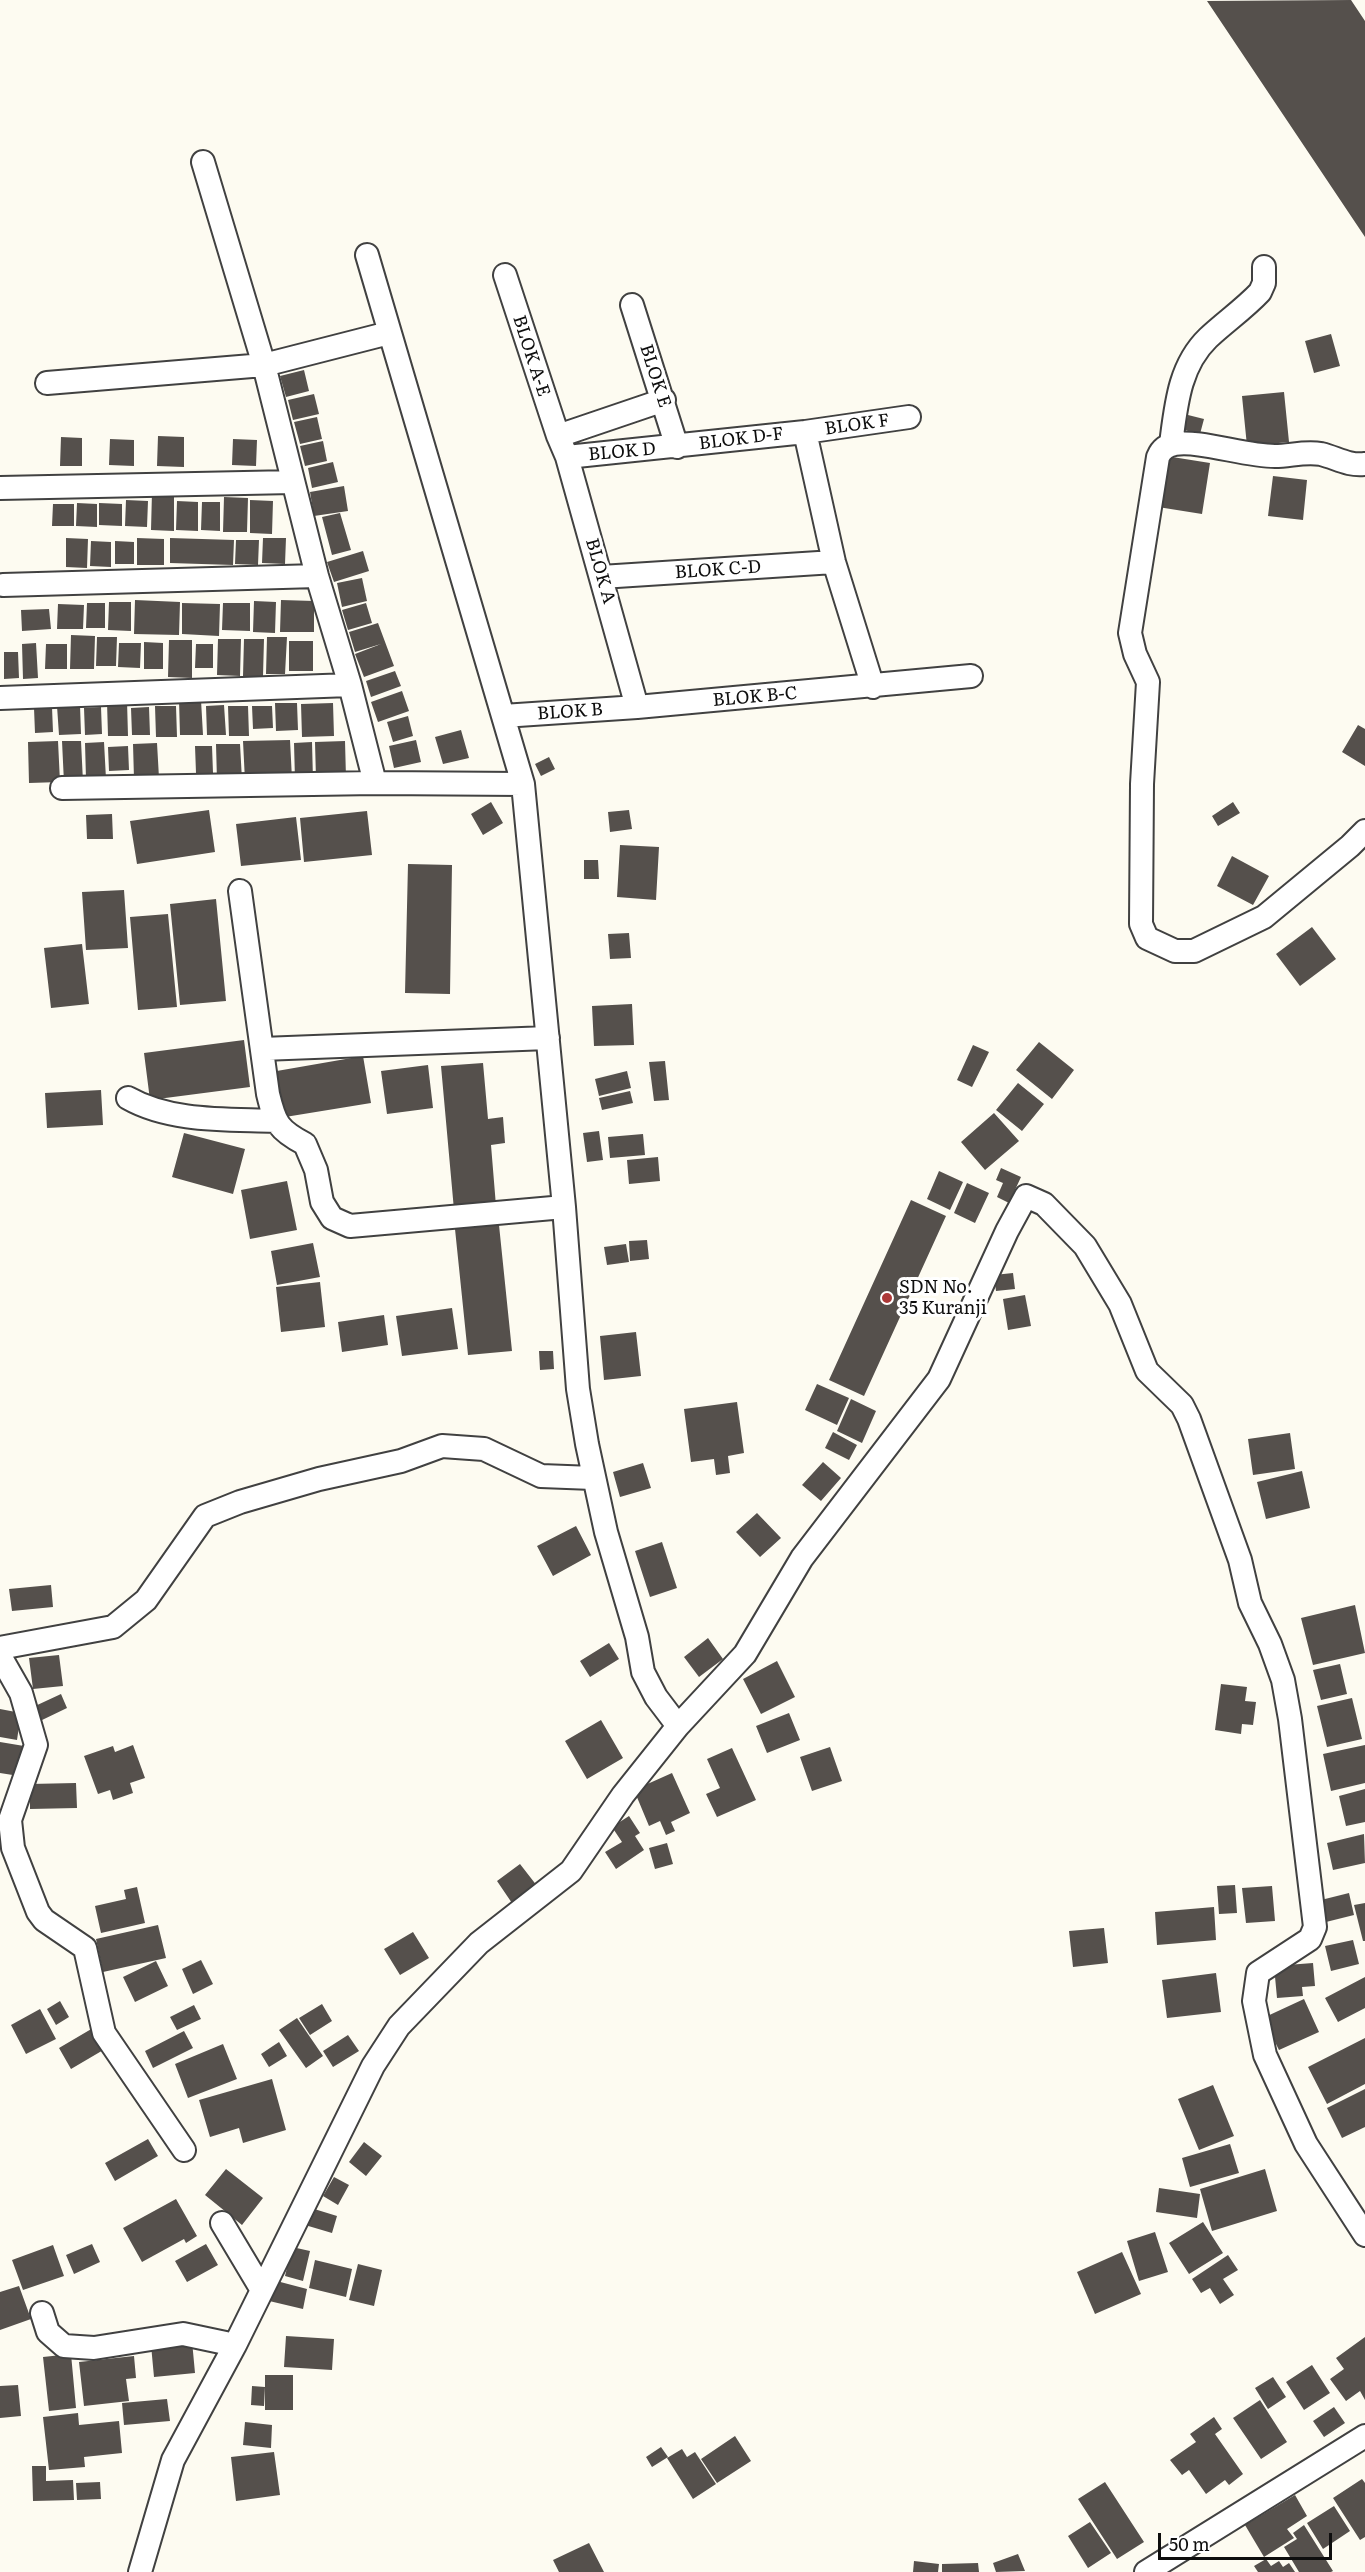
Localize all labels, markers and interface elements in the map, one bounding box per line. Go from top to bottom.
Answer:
street label: BLOK A-E [508,313,554,399]
street label: BLOK E [635,342,675,410]
street label: BLOK F [823,410,891,440]
street label: BLOK D-F [697,423,785,455]
street label: BLOK D [587,438,657,466]
street label: BLOK A [580,536,620,606]
street label: BLOK C-D [674,556,762,584]
street label: BLOK B-C [712,683,798,711]
street label: BLOK B [536,699,604,725]
place label: SDN No. 35 Kuranji [899,1277,987,1320]
marker: SDN No. 35 Kuranji [880,1291,894,1305]
scale bar [1161,2521,1335,2559]
text: 50 m [1169,2530,1210,2557]

